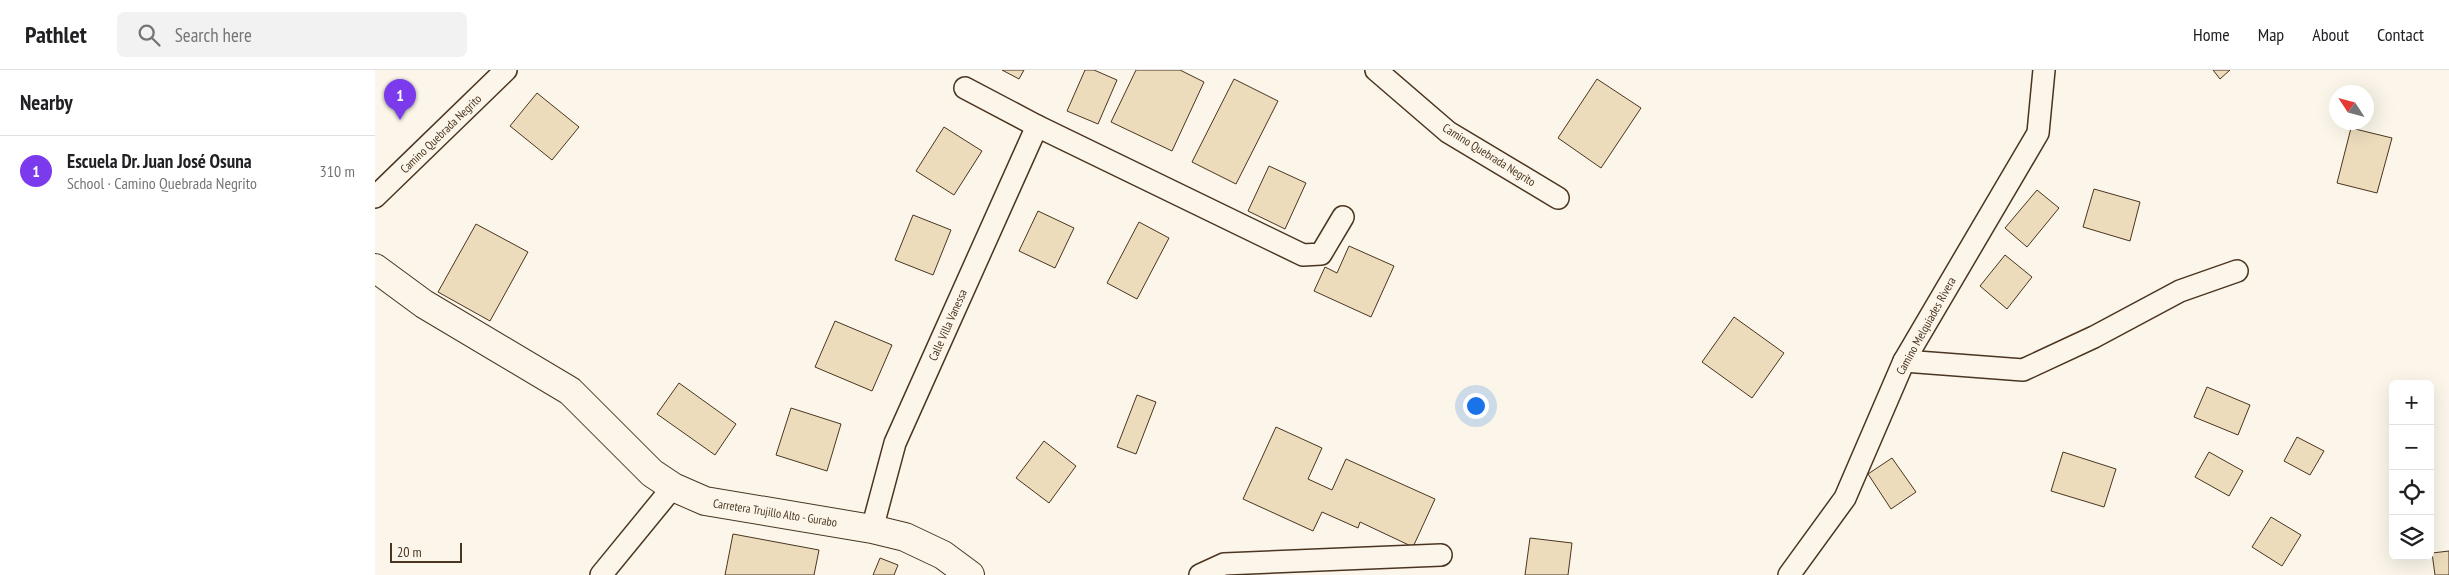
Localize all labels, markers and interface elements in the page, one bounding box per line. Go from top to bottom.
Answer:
search box [117,12,467,57]
text: Pathlet [25,19,87,50]
icon: search [135,21,163,49]
text: Search here [175,23,252,47]
text: Home [2193,23,2230,46]
text: Map [2258,23,2284,46]
text: About [2312,23,2349,46]
text: Contact [2377,23,2424,46]
pin: 1 [384,79,416,120]
north arrow [2329,85,2374,130]
text: Nearby [20,89,73,116]
street label: Camino Quebrada Negrito [397,91,484,176]
street label: Camino Quebrada Negrito [1440,120,1539,189]
text: Escuela Dr. Juan José Osuna [67,149,252,173]
text: 1 [32,161,40,181]
text: 310 m [320,161,355,181]
text: School · Camino Quebrada Negrito [67,173,257,193]
street label: Camino Melquiades Rivera [1892,274,1959,377]
street label: Calle Villa Vanessa [925,287,970,363]
map controls [2389,380,2434,560]
button: + [2389,380,2434,425]
your location [1463,393,1489,419]
button: − [2389,425,2434,470]
button: locate [2389,470,2434,515]
street label: Carretera Trujillo Alto - Gurabo [712,495,838,530]
button: layers [2389,515,2434,560]
scale bar [390,540,463,563]
text: 20 m [397,543,422,561]

